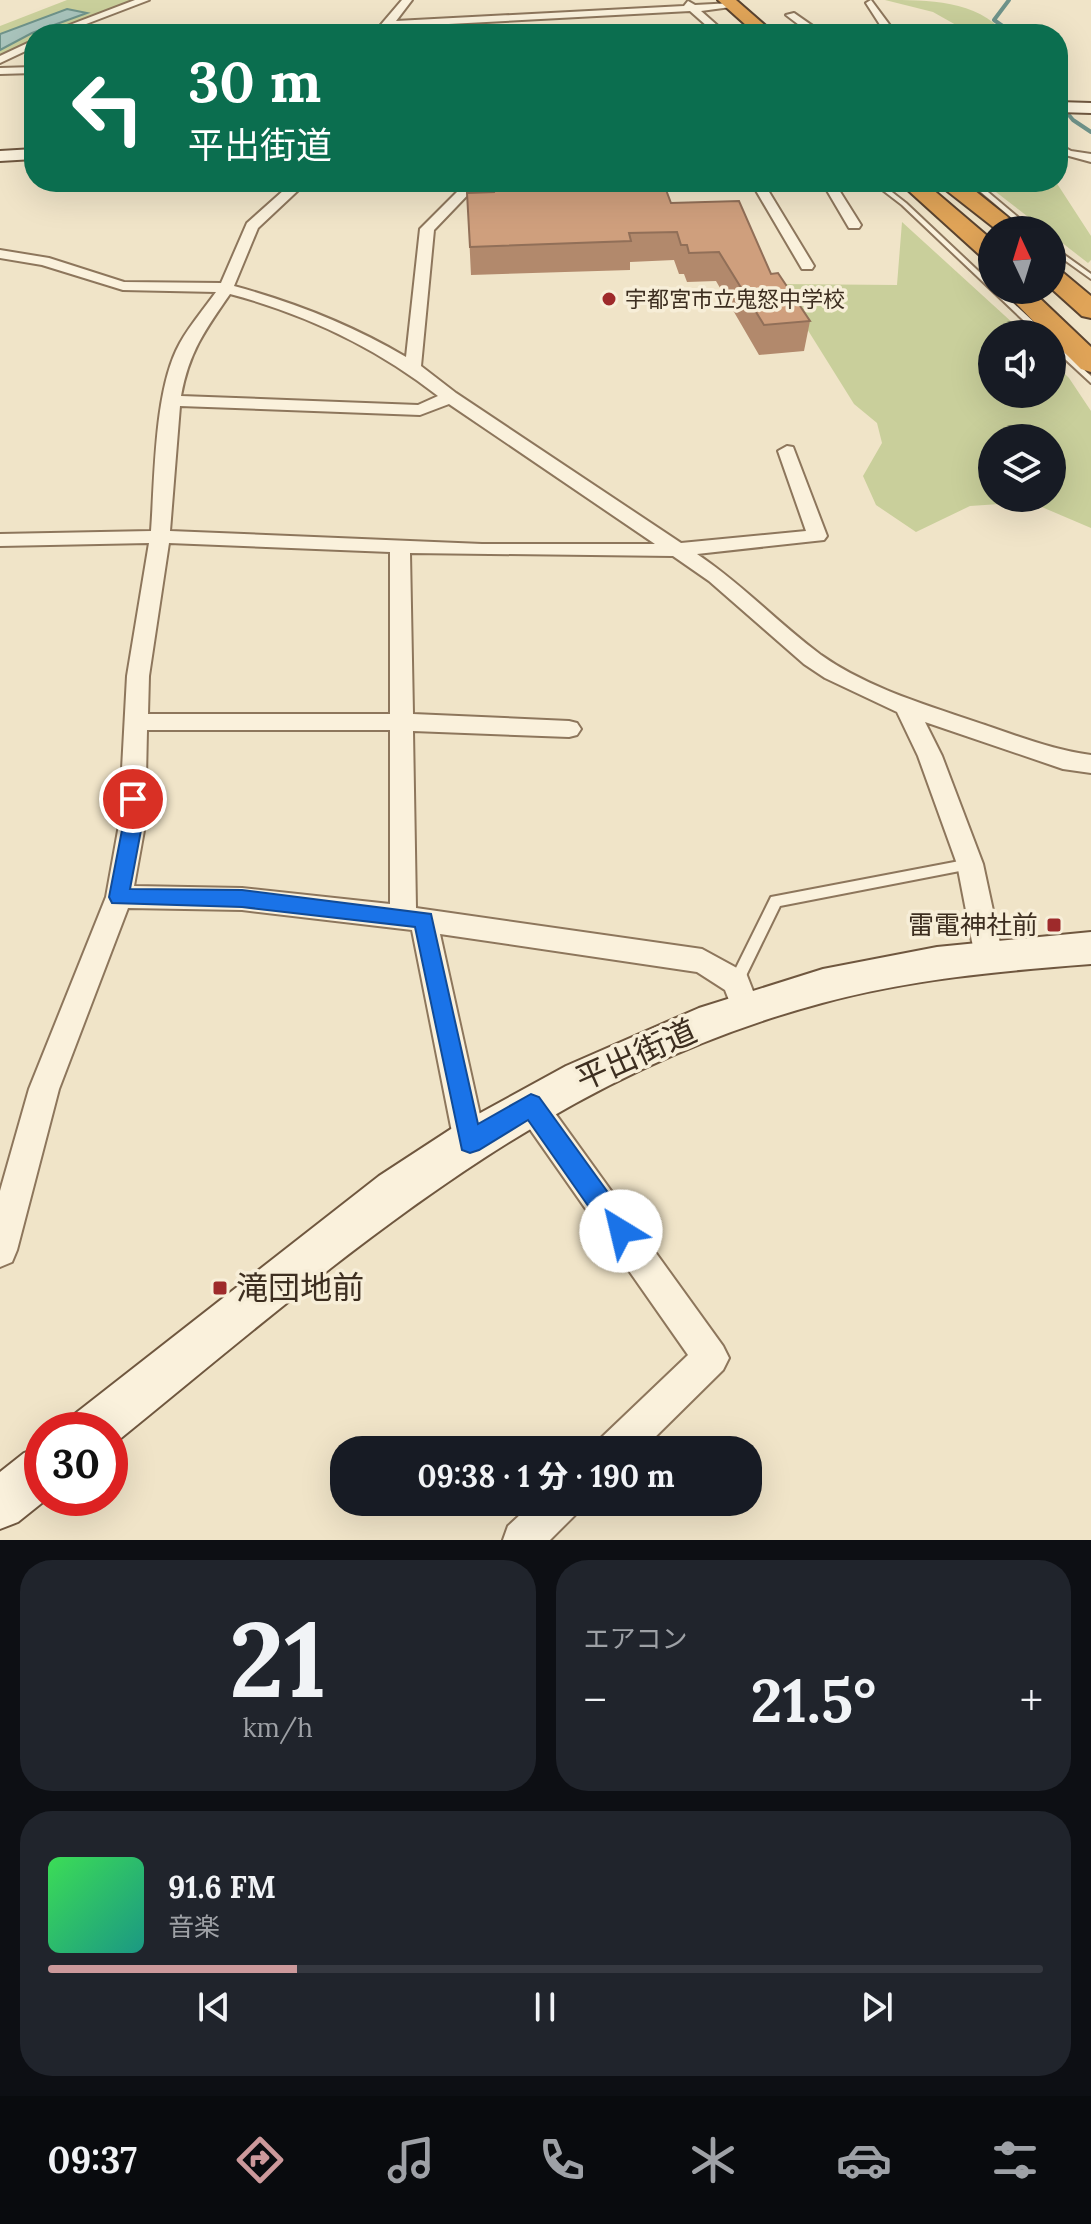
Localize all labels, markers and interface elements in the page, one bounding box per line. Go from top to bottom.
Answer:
text: 30 m [188,46,321,117]
icon: left [56,56,160,160]
text: 平出街道 [188,122,332,168]
north arrow [978,216,1066,304]
map controls [978,216,1066,512]
place label: 宇都宮市立鬼怒中学校 [625,285,845,313]
marker: 宇都宮市立鬼怒中学校 [600,290,618,308]
button: sound [978,320,1066,408]
button: layers [978,424,1066,512]
pin [99,765,167,833]
icon: arrive [111,777,155,821]
place label: 雷電神社前 [908,908,1038,941]
marker: 雷電神社前 [1045,916,1063,934]
street label: 平出街道 [569,1010,703,1099]
position arrow [579,1189,663,1273]
place label: 滝団地前 [236,1267,364,1308]
marker: 滝団地前 [211,1279,229,1297]
speed limit sign: 30 [24,1412,128,1516]
text: 09:38 · 1 分 · 190 m [417,1457,675,1495]
text: 21 [229,1592,327,1725]
text: エアコン [584,1622,688,1655]
text: 21.5° [750,1662,876,1738]
text: − [584,1672,607,1728]
text: + [1020,1672,1043,1728]
text: km/h [243,1711,313,1744]
text: 91.6 FM [168,1868,276,1906]
text: 音楽 [168,1910,220,1943]
icon: previous [192,1985,236,2029]
icon: pause [523,1985,567,2029]
icon: next [855,1985,899,2029]
icon: directions [232,2132,288,2188]
icon: music [383,2132,439,2188]
icon: phone [534,2132,590,2188]
icon: climate [685,2132,741,2188]
icon: car [836,2132,892,2188]
icon: filters [987,2132,1043,2188]
text: 09:37 [48,2137,137,2183]

